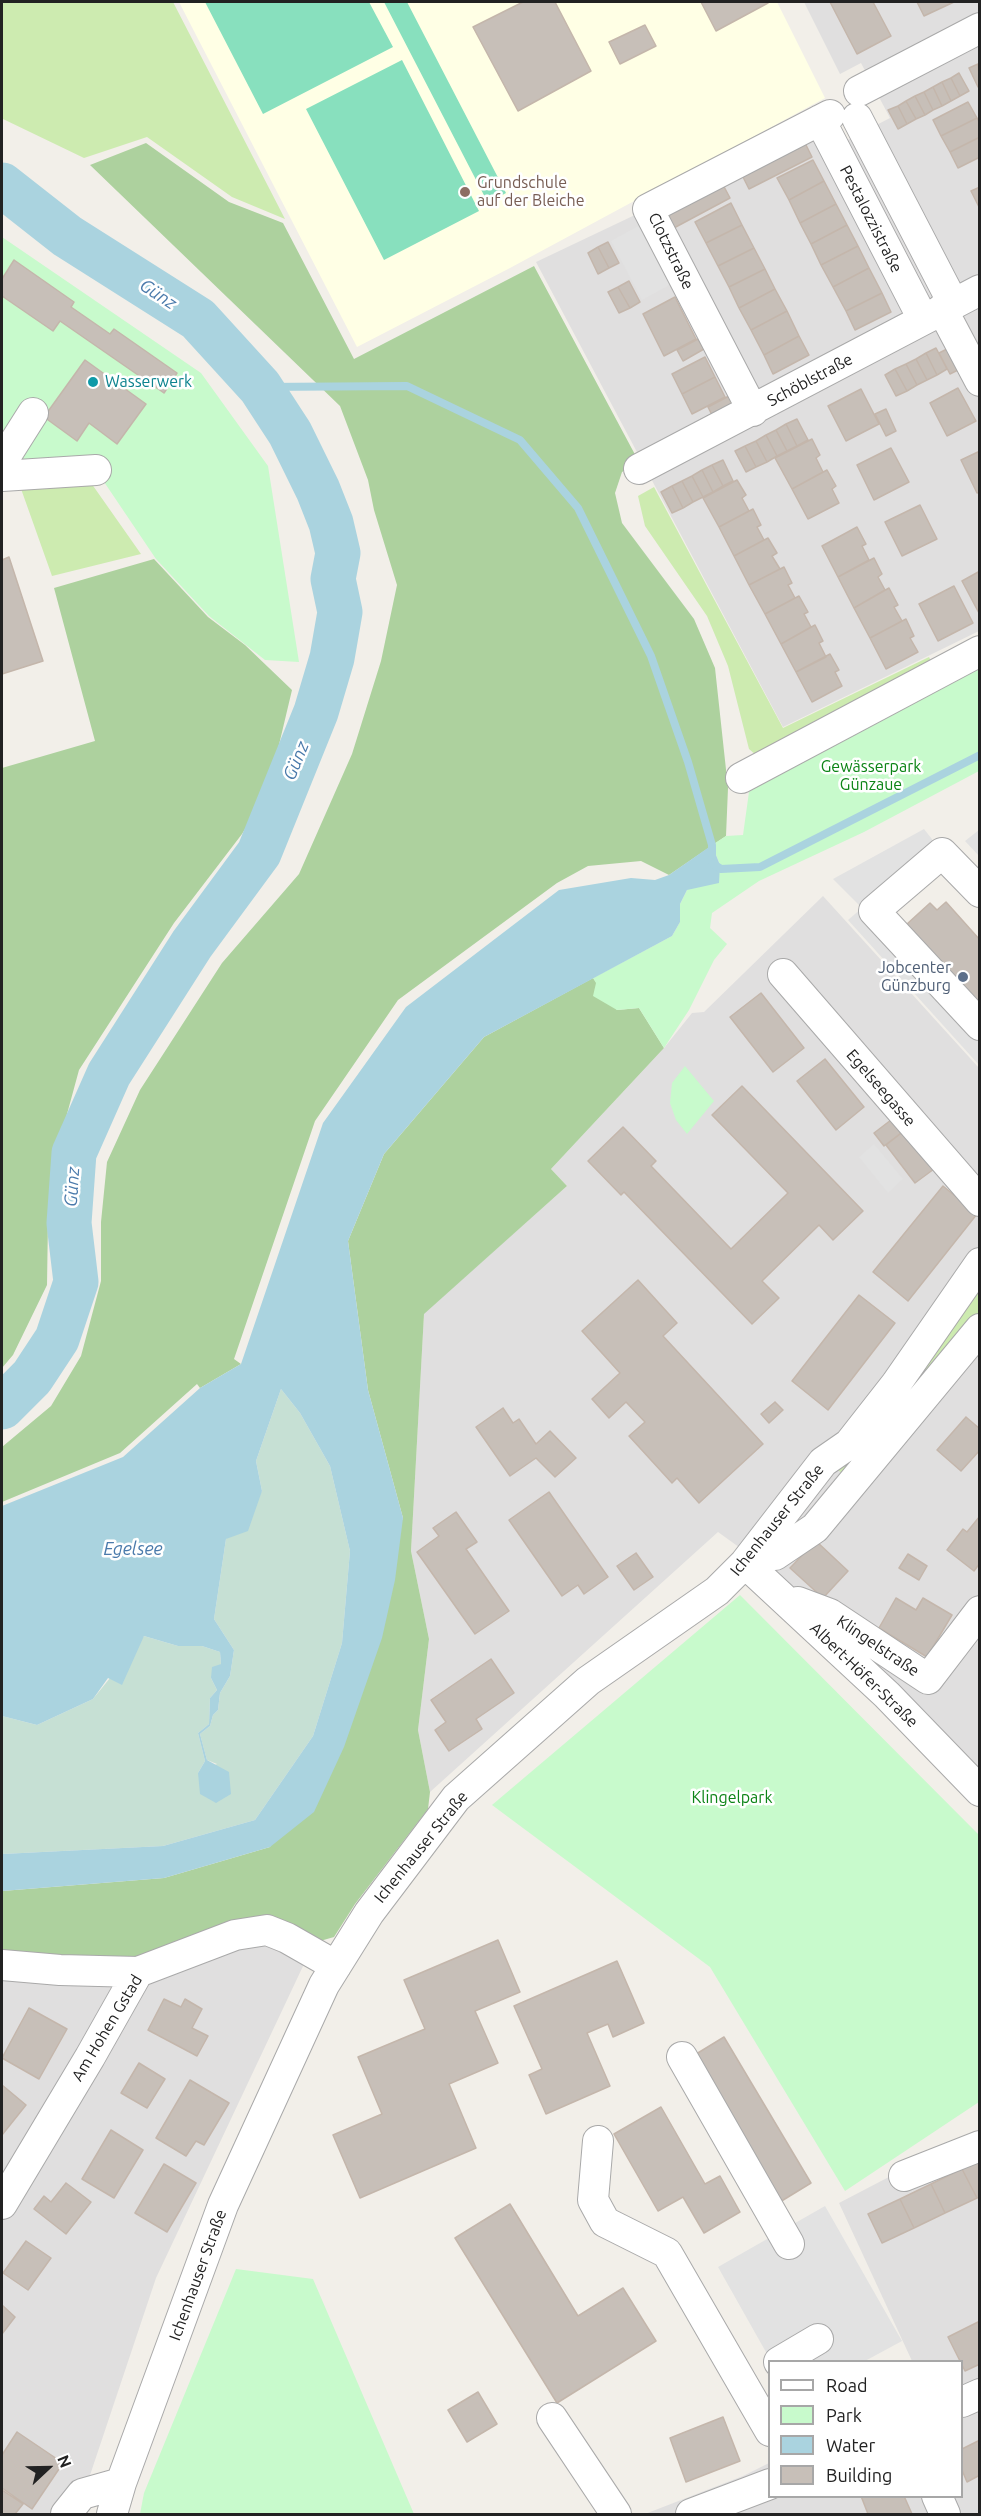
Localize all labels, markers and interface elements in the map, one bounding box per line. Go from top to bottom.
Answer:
street label: Pestalozzistraße [836,162,906,276]
place label: Grundschule auf der Bleiche [477,173,585,211]
marker: Grundschule auf der Bleiche [458,185,472,199]
street label: Clotzstraße [644,209,698,293]
water label: Günz [136,274,180,314]
street label: Schöblstraße [764,349,856,411]
place label: Wasserwerk [105,372,192,392]
marker: Wasserwerk [86,375,100,389]
water label: Günz [279,739,313,783]
park label: Gewässerpark Günzaue [821,757,921,795]
place label: Jobcenter Günzburg [878,958,951,996]
marker: Jobcenter Günzburg [956,970,970,984]
street label: Egelseegasse [842,1046,920,1130]
water label: Günz [60,1166,84,1208]
street label: Ichenhauser Straße [726,1460,828,1580]
water label: Egelsee [103,1538,163,1560]
street label: Klingelstraße [833,1611,923,1681]
street label: Albert-Höfer-Straße [806,1619,922,1731]
street label: Ichenhauser Straße [370,1787,472,1907]
park label: Klingelpark [692,1788,772,1808]
street label: Am Hohen Gstad [68,1971,146,2085]
street label: Ichenhauser Straße [165,2207,231,2343]
legend [768,2360,963,2498]
text: Road [826,2375,868,2395]
text: Park [826,2405,862,2425]
text: Water [826,2435,875,2455]
north arrow [18,2438,78,2498]
text: N [54,2452,75,2470]
text: Building [826,2465,892,2485]

